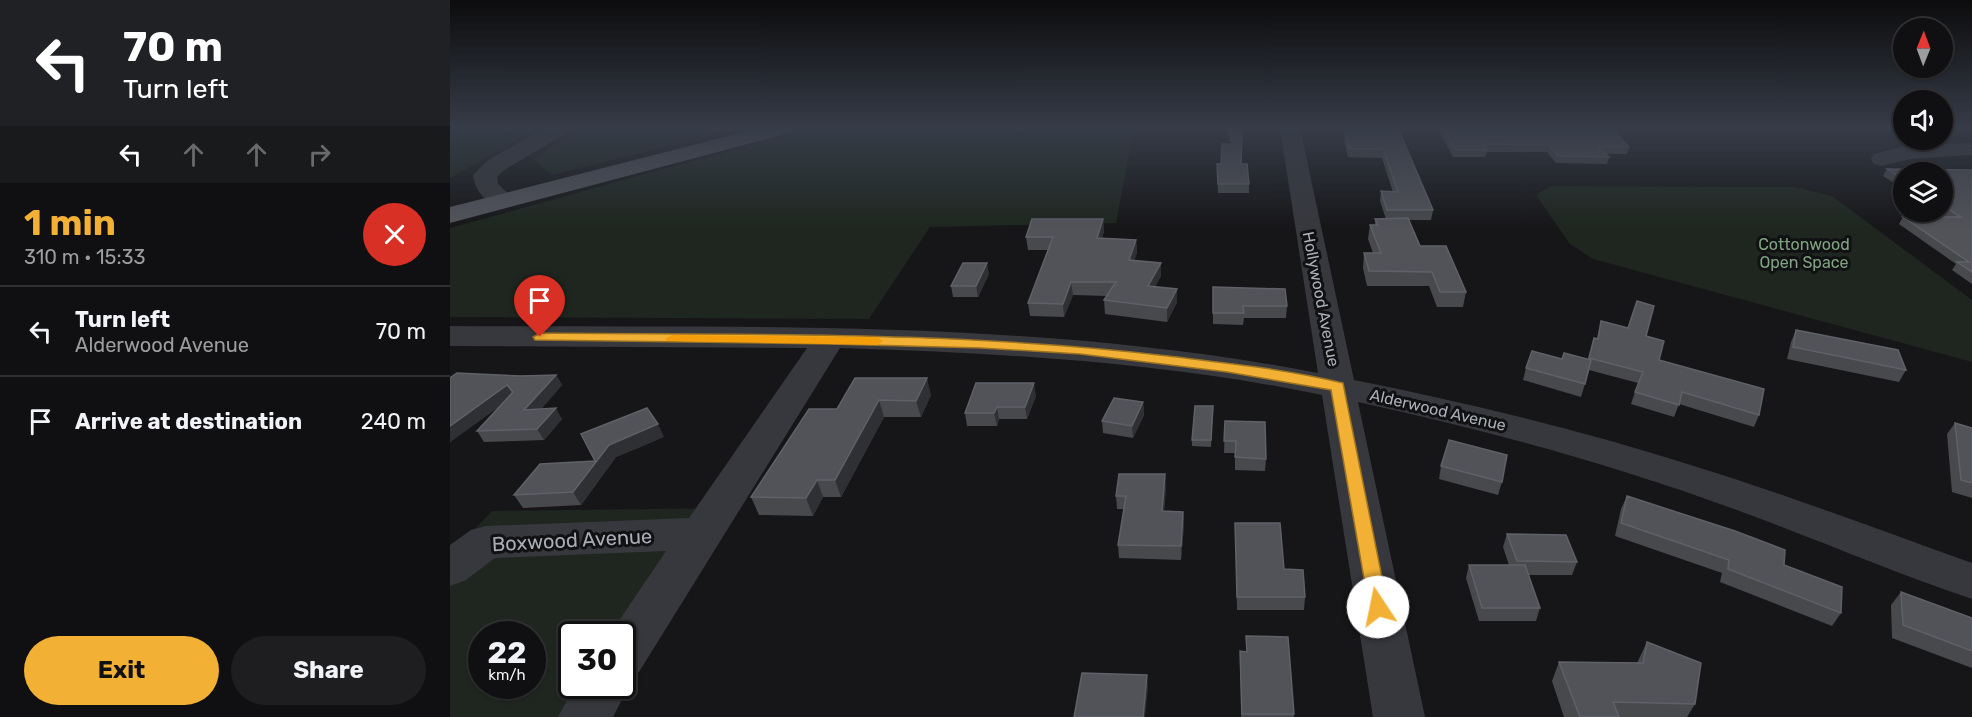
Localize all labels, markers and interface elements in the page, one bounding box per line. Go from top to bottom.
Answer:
north arrow [1893,18,1953,78]
map controls [1893,18,1953,222]
text: 70 m [123,22,223,72]
icon: left [24,24,102,102]
text: Turn left [123,73,228,105]
button: sound [1893,90,1953,150]
icon: left [114,138,147,171]
icon: ahead [177,138,210,171]
icon: ahead [240,138,273,171]
icon: right [303,138,336,171]
button: layers [1893,162,1953,222]
text: 1 min [24,201,116,244]
button: close [363,203,426,266]
street label: Hollywood Avenue [1299,230,1343,368]
park label: Cottonwood Open Space [1758,235,1850,272]
text: 310 m · 15:33 [24,245,146,269]
pin [514,275,565,337]
icon: arrive [523,284,556,317]
text: Turn left [75,306,170,333]
icon: left [24,315,57,348]
text: 70 m [376,318,426,345]
text: Alderwood Avenue [75,333,249,357]
street label: Alderwood Avenue [1368,385,1508,435]
icon: arrive [24,405,57,438]
text: Arrive at destination [75,408,302,435]
text: 240 m [361,408,426,435]
street label: Boxwood Avenue [491,524,653,556]
position arrow [1346,575,1410,639]
speed limit sign: 30 [558,621,636,699]
text: 22 [488,635,527,671]
button: Exit [24,636,219,705]
button: Share [231,636,426,705]
text: km/h [488,666,526,684]

